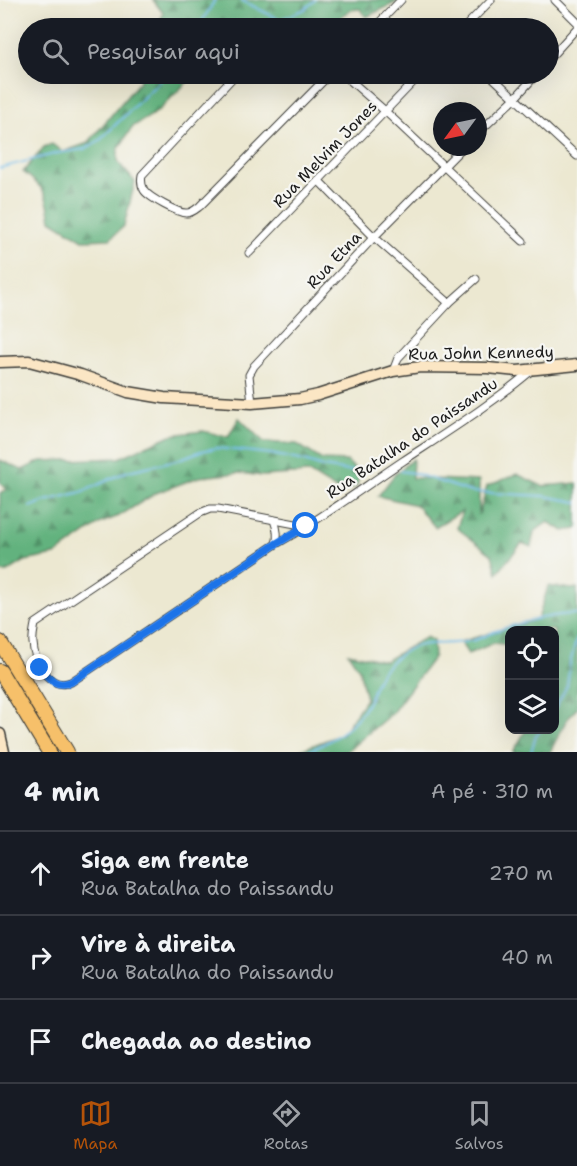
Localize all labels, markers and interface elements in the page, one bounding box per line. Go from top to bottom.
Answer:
search box [18,18,559,84]
icon: search [39,35,72,68]
text: Pesquisar aqui [87,37,240,66]
street label: Rua Melvim Jones [268,96,382,212]
north arrow [433,102,487,156]
street label: Rua Etna [302,227,366,293]
street label: Rua John Kennedy [408,341,554,365]
street label: Rua Batalha do Paissandu [322,373,502,503]
route start [292,512,318,538]
map controls [505,626,559,734]
button: locate [505,626,559,680]
route end [26,654,52,680]
button: layers [505,680,559,734]
text: 4 min [24,774,100,809]
text: A pé · 310 m [431,778,553,804]
text: Siga em frente [81,846,249,875]
icon: ahead [24,857,57,890]
text: 270 m [489,860,553,886]
text: Rua Batalha do Paissandu [81,875,334,901]
text: Vire à direita [81,930,235,959]
icon: right [24,941,57,974]
text: 40 m [501,944,553,970]
text: Rua Batalha do Paissandu [81,959,334,985]
icon: arrive [24,1025,57,1058]
text: Chegada ao destino [81,1027,312,1056]
tab: Mapa [73,1097,117,1154]
tab: Rotas [264,1097,308,1154]
tab: Salvos [455,1097,504,1154]

